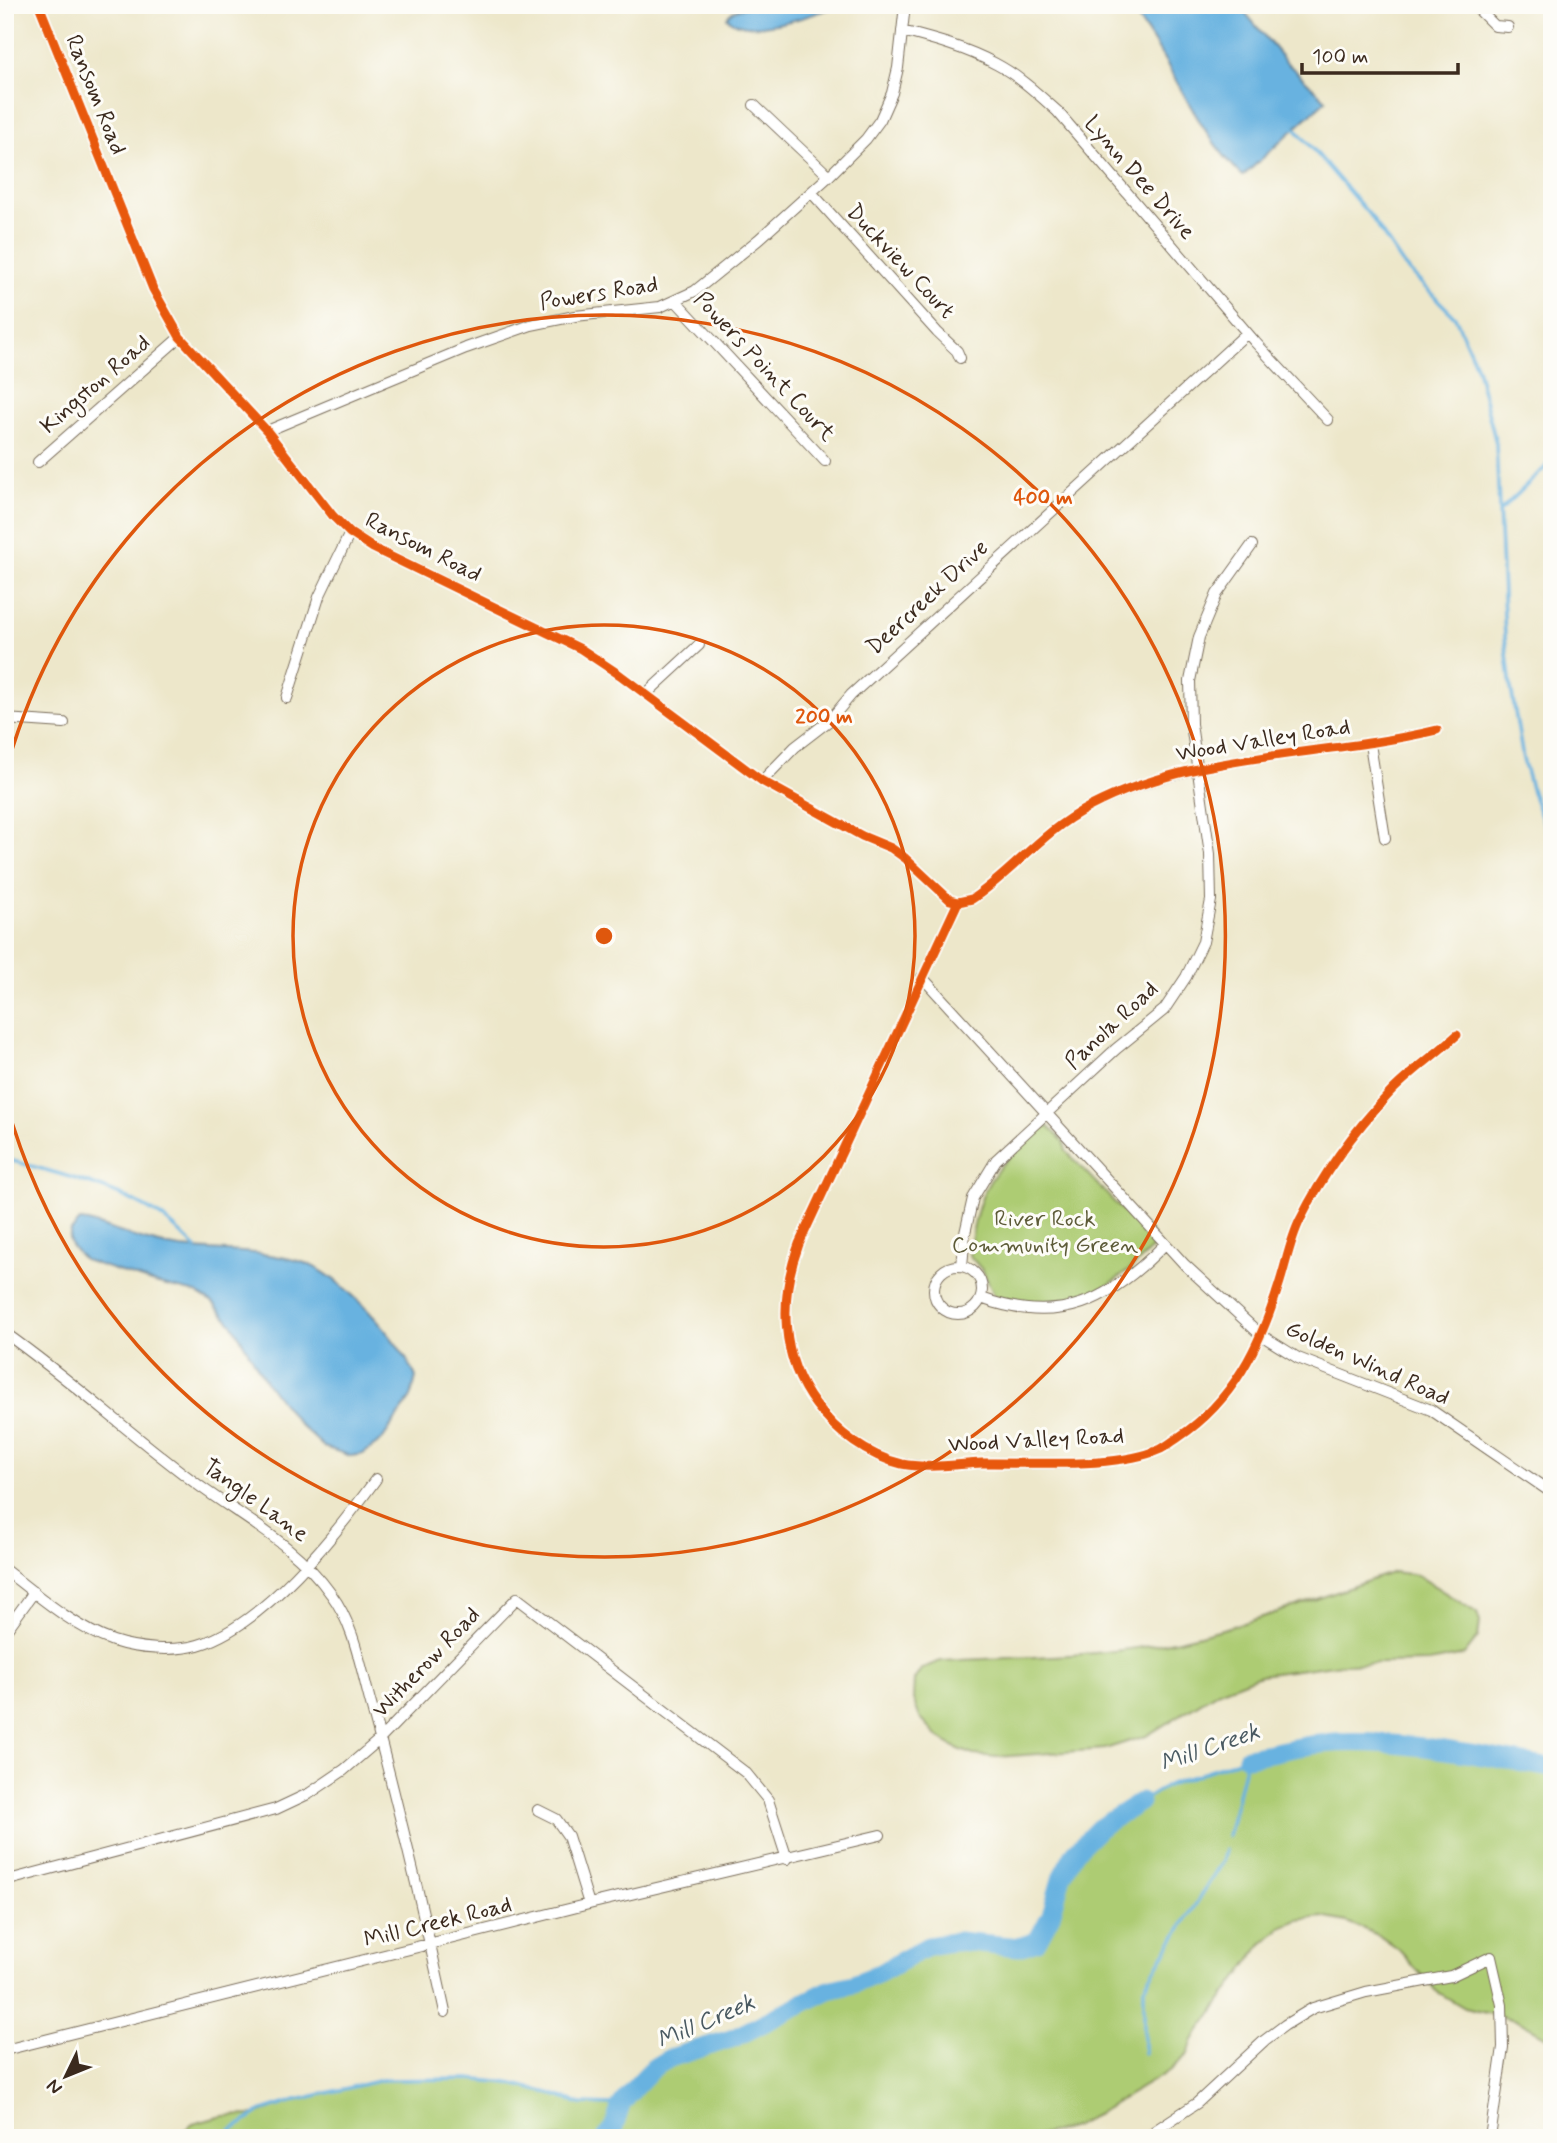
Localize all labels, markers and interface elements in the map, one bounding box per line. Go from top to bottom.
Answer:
street label: Ransom Road [57,31,133,159]
scale bar [1302,32,1457,76]
text: 100 m [1312,43,1368,71]
street label: Lynn Dee Drive [1077,110,1201,246]
street label: Duckview Court [839,198,961,326]
street label: Powers Road [538,270,660,318]
street label: Powers Point Court [687,286,842,449]
street label: Kingston Road [34,329,159,443]
text: 400 m [1013,484,1073,512]
street label: Ransom Road [360,506,486,590]
street label: Deercreek Drive [860,534,996,662]
text: 200 m [795,703,853,731]
street label: Wood Valley Road [1174,712,1352,770]
centre of rings [592,924,616,948]
street label: Panola Road [1059,975,1165,1077]
park label: River Rock Community Green [952,1205,1138,1261]
street label: Golden Wind Road [1280,1314,1454,1414]
street label: Wood Valley Road [947,1421,1125,1461]
street label: Tangle Lane [195,1452,314,1551]
street label: Witherow Road [366,1601,488,1725]
water label: Mill Creek [1156,1716,1264,1780]
street label: Mill Creek Road [361,1890,515,1956]
water label: Mill Creek [652,1987,760,2057]
north arrow [32,2042,102,2112]
text: N [41,2073,68,2100]

